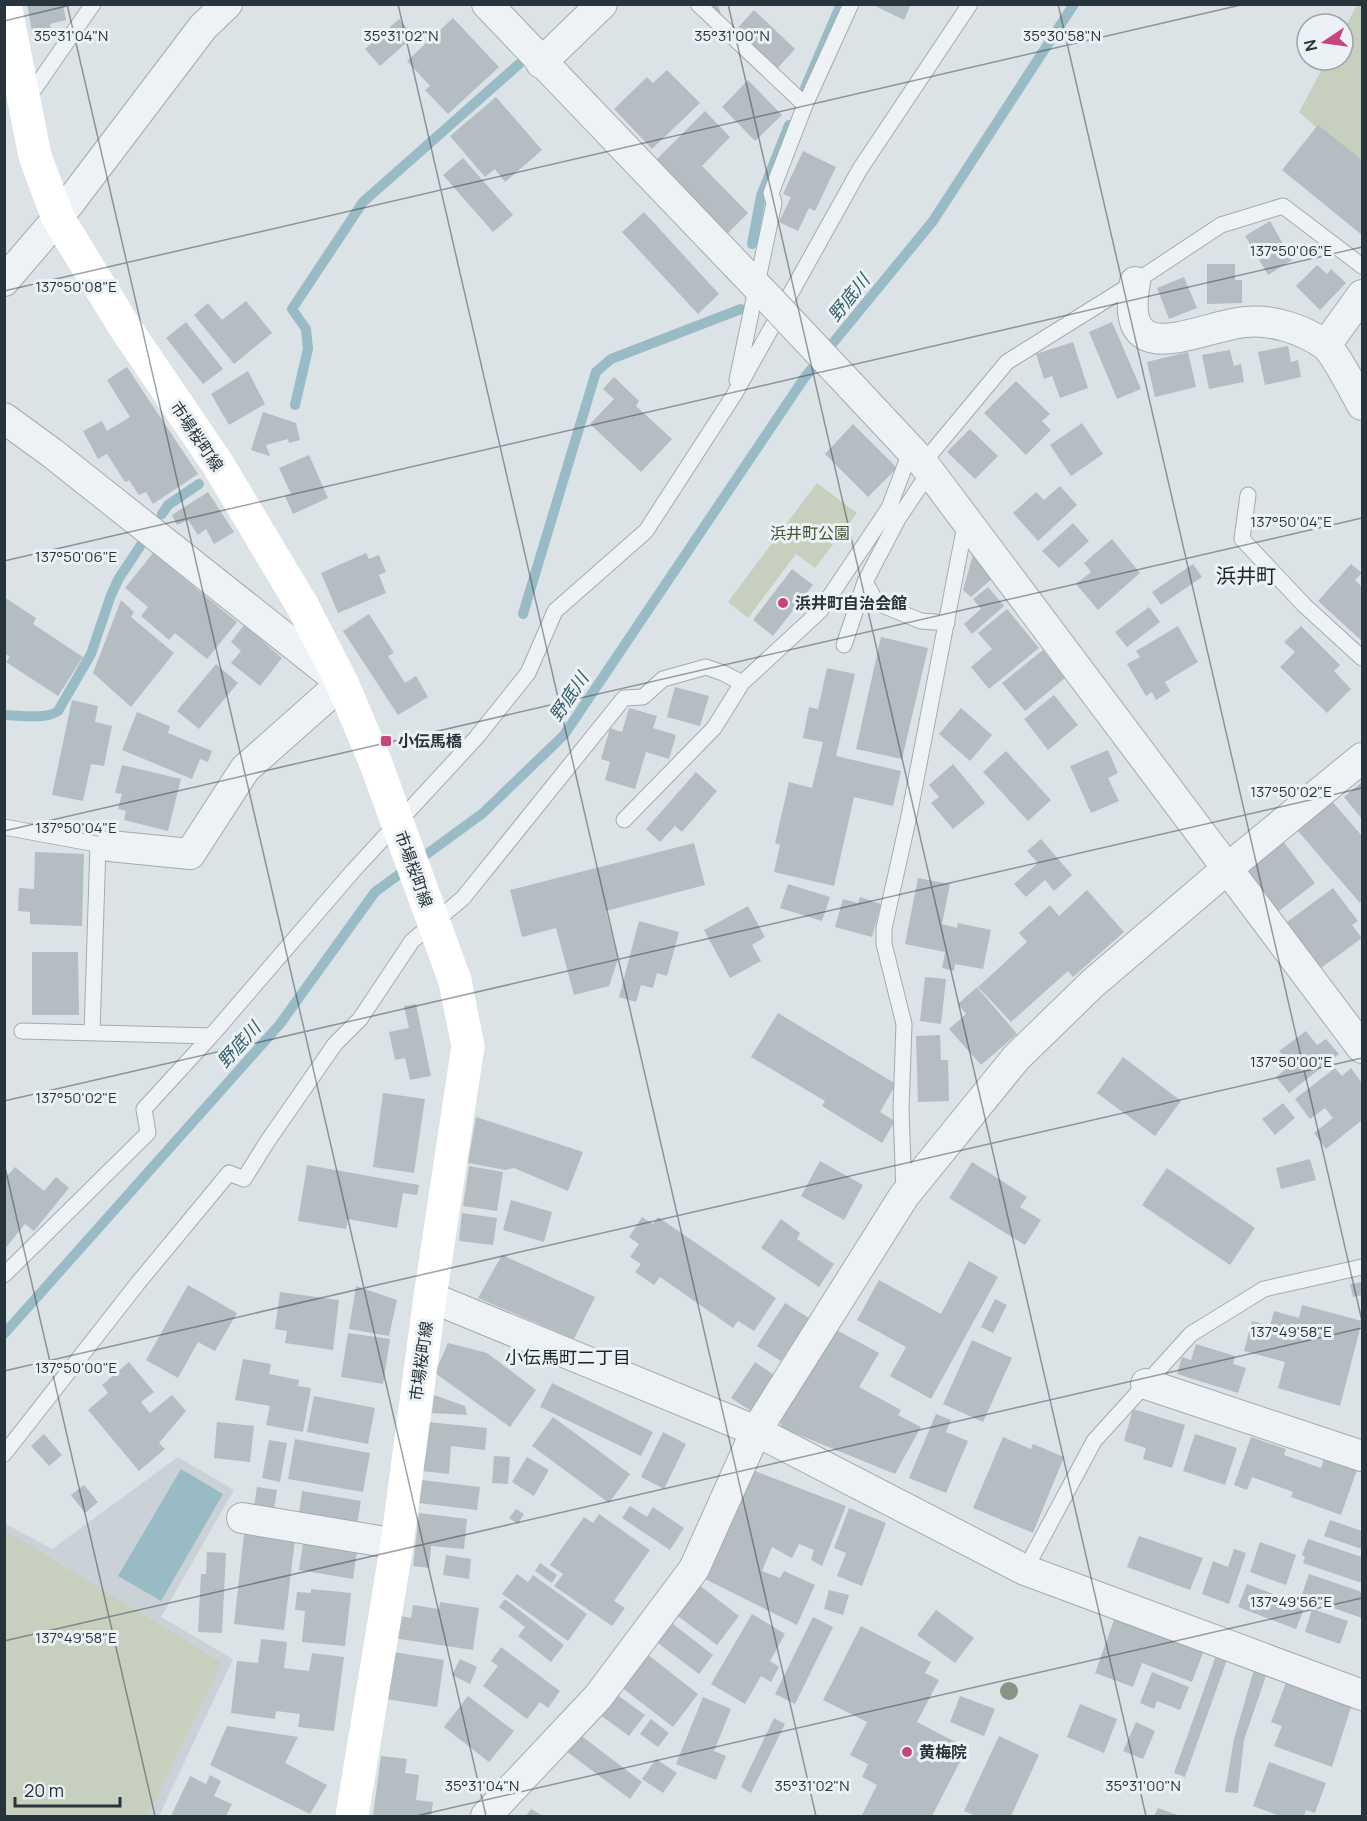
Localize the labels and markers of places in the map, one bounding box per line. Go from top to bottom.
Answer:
place label: 浜井町自治会館 [795,592,907,614]
marker: 浜井町自治会館 [776,596,790,610]
place label: 小伝馬橋 [398,730,462,752]
marker: 小伝馬橋 [379,734,393,748]
place label: 黄梅院 [919,1741,967,1763]
marker: 黄梅院 [900,1745,914,1759]

